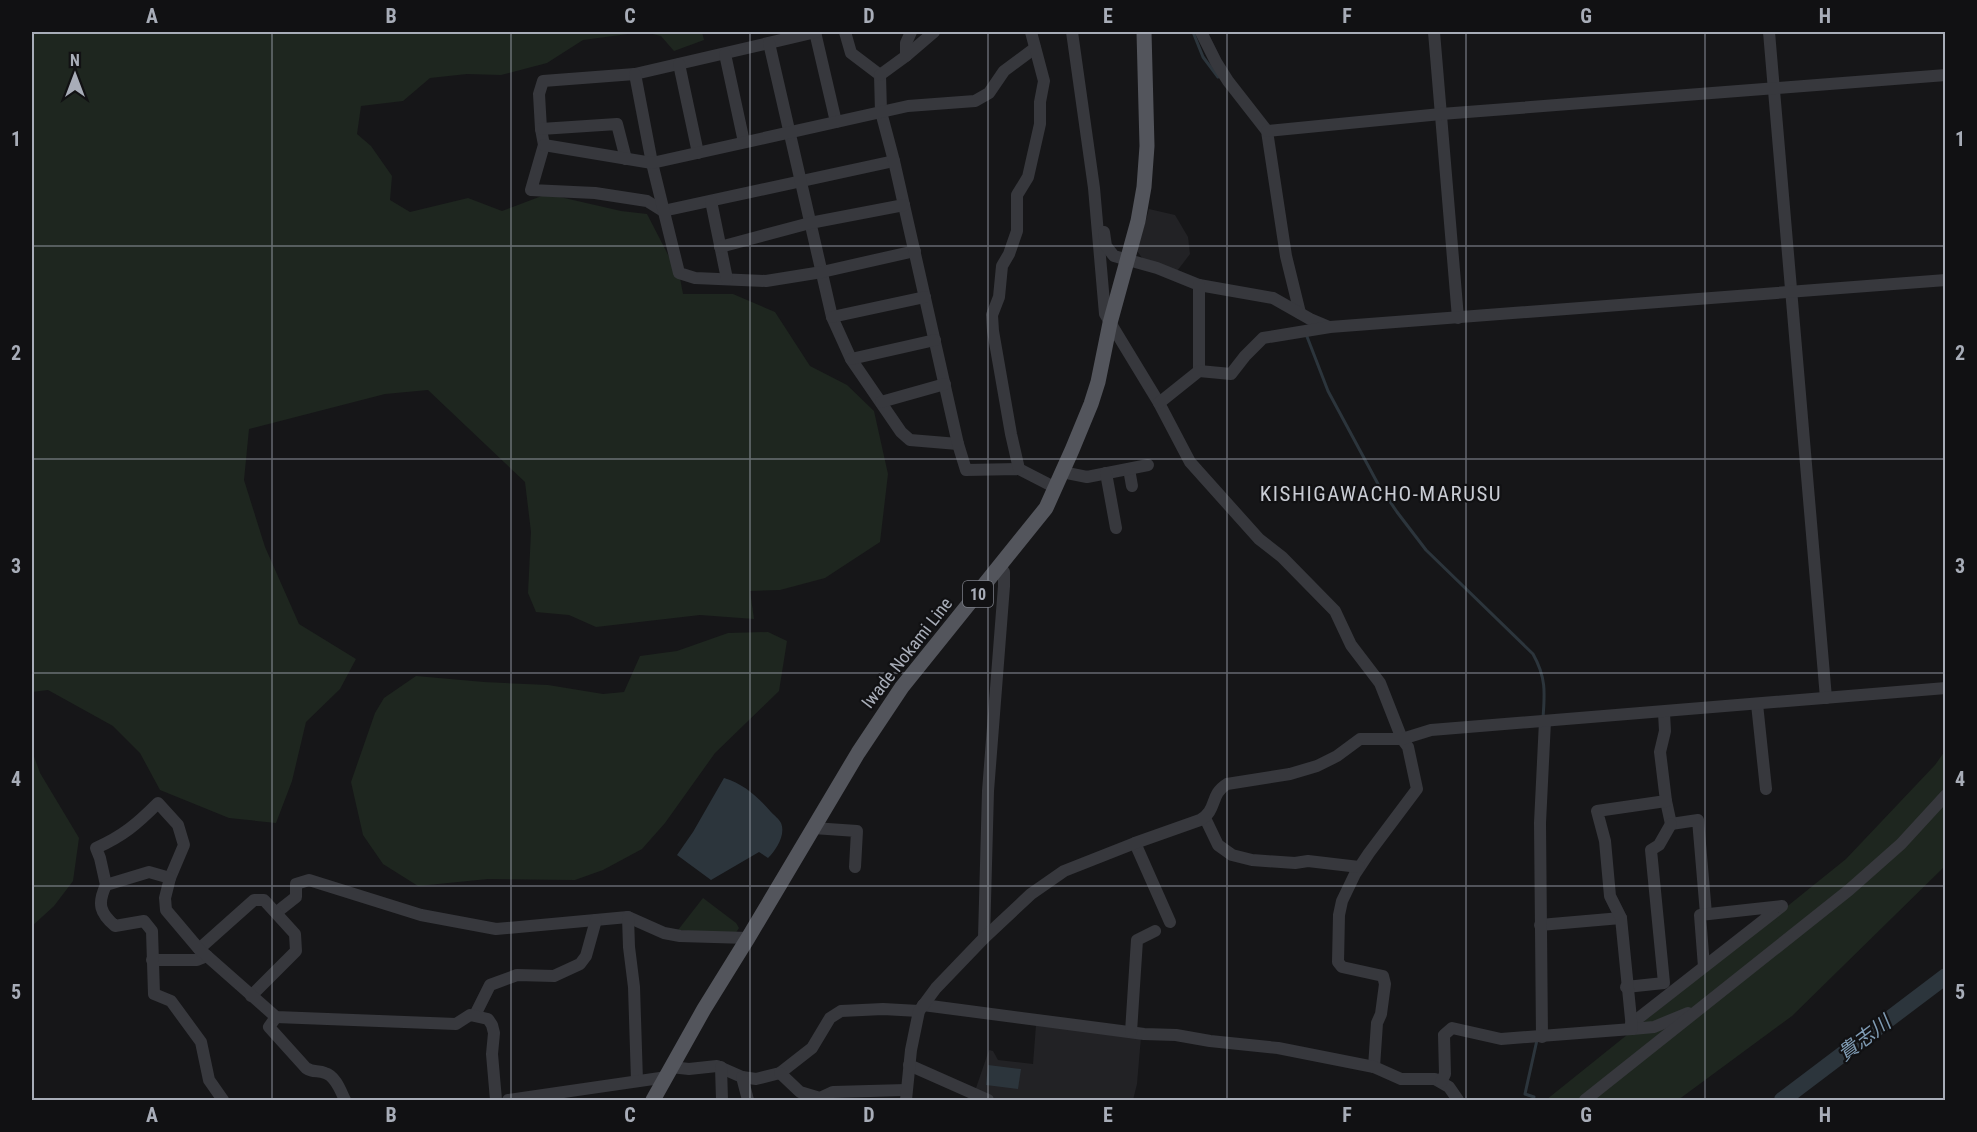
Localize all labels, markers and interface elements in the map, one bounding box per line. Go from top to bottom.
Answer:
text: A [146,4,158,28]
text: B [385,4,397,28]
text: C [624,4,636,28]
text: D [863,4,875,28]
text: E [1103,4,1113,28]
text: F [1342,4,1352,28]
text: G [1580,4,1592,28]
text: H [1819,4,1831,28]
north arrow [45,45,105,105]
text: N [70,51,80,70]
text: 1 [11,127,21,151]
text: 1 [1955,127,1965,151]
text: 2 [11,341,21,365]
text: 2 [1955,341,1965,365]
district label: KISHIGAWACHO-MARUSU [1260,482,1502,506]
text: 3 [11,554,21,578]
text: 3 [1955,554,1965,578]
road number: 10 [963,581,993,607]
street label: Iwade Nokami Line [857,593,956,712]
text: 4 [11,767,21,791]
text: 4 [1955,767,1965,791]
text: 5 [11,980,21,1004]
text: 5 [1955,980,1965,1004]
water label: 貴志川 [1833,1009,1897,1066]
text: A [146,1103,158,1127]
text: B [385,1103,397,1127]
text: C [624,1103,636,1127]
text: D [863,1103,875,1127]
text: E [1103,1103,1113,1127]
text: F [1342,1103,1352,1127]
text: G [1580,1103,1592,1127]
text: H [1819,1103,1831,1127]

